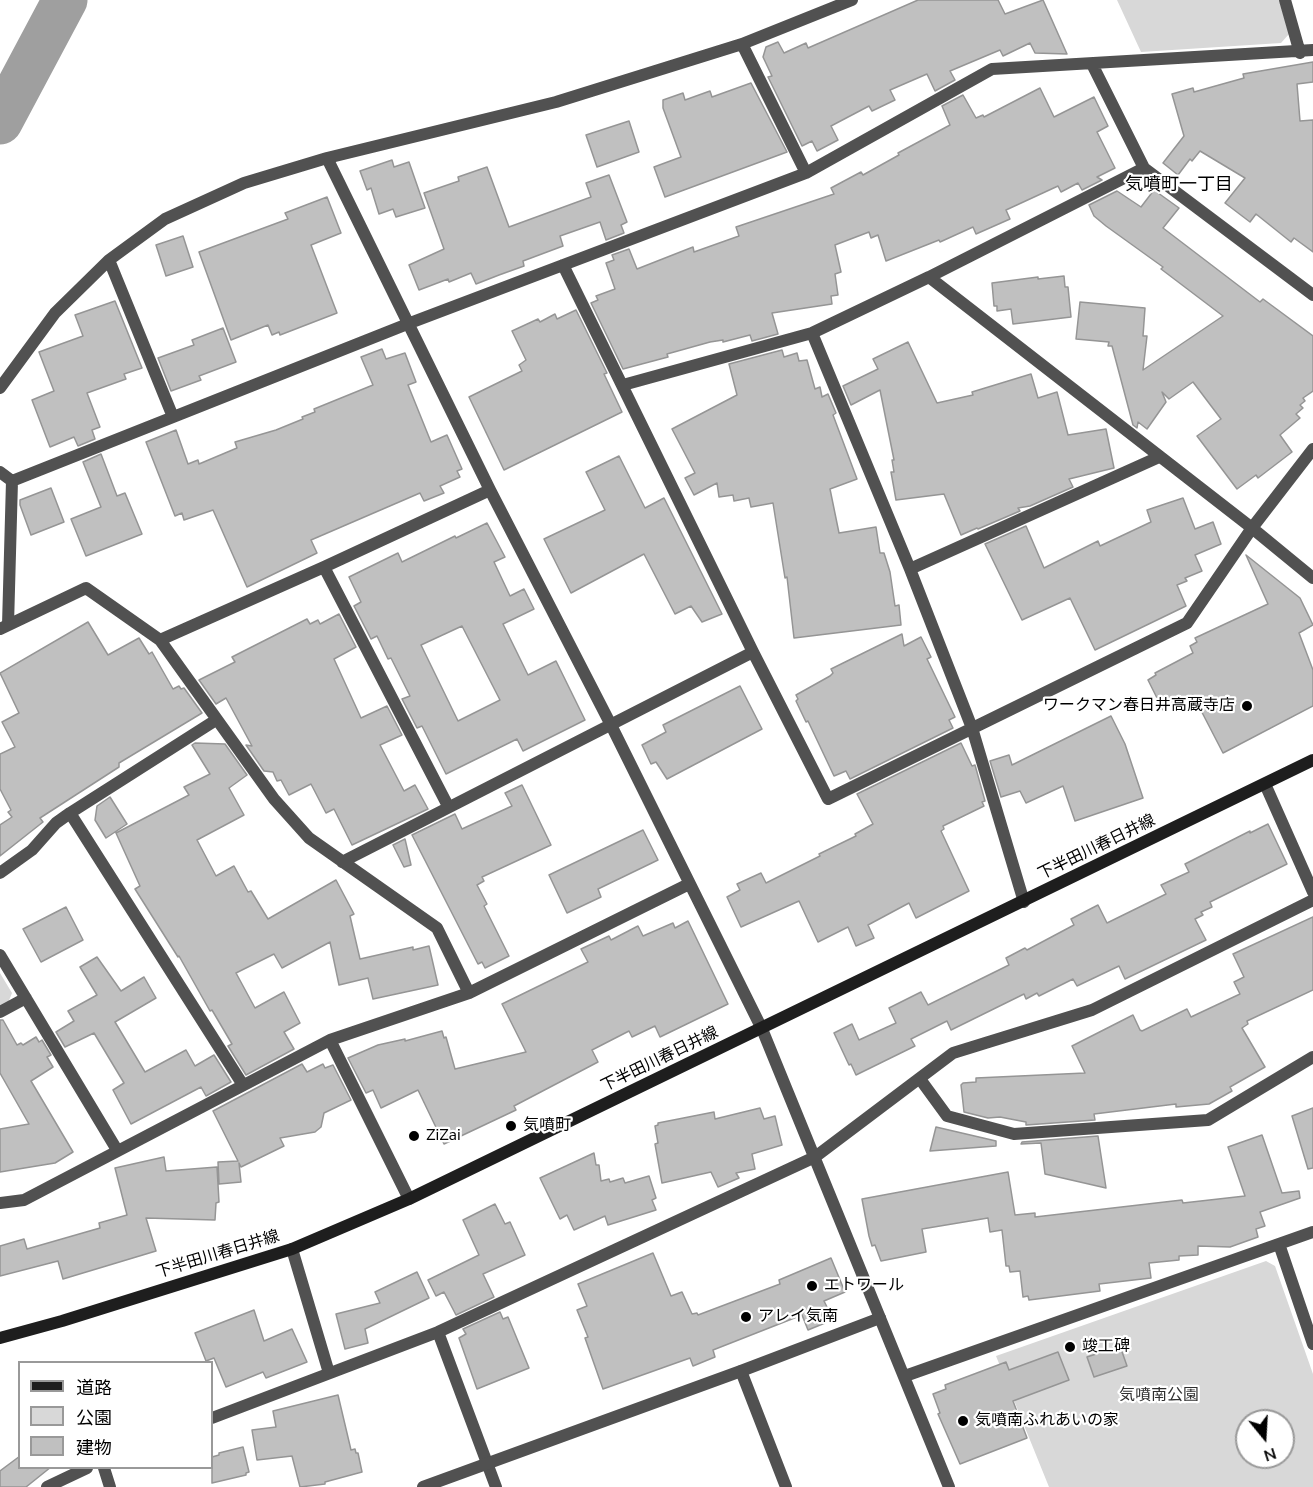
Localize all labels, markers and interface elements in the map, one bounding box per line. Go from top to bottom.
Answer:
district label: 気噴町一丁目 [1125,175,1233,197]
place label: ワークマン春日井高蔵寺店 [1043,696,1235,716]
marker: ワークマン春日井高蔵寺店 [1240,699,1254,713]
street label: 下半田川春日井線 [1035,811,1159,885]
street label: 下半田川春日井線 [598,1023,722,1097]
place label: 気噴町 [523,1116,571,1136]
marker: 気噴町 [504,1119,518,1133]
place label: ZiZai [426,1126,461,1146]
marker: ZiZai [407,1129,421,1143]
street label: 下半田川春日井線 [154,1227,282,1283]
place label: エトワール [824,1276,904,1296]
marker: エトワール [805,1279,819,1293]
place label: アレイ気南 [758,1307,838,1327]
marker: アレイ気南 [739,1310,753,1324]
place label: 竣工碑 [1082,1337,1130,1357]
marker: 竣工碑 [1063,1340,1077,1354]
legend [18,1361,213,1469]
text: 道路 [76,1376,112,1400]
park label: 気噴南公園 [1119,1386,1199,1406]
text: 公園 [76,1406,112,1430]
north arrow [1235,1409,1295,1469]
place label: 気噴南ふれあいの家 [975,1411,1119,1431]
marker: 気噴南ふれあいの家 [956,1414,970,1428]
text: 建物 [76,1436,112,1460]
text: N [1261,1442,1279,1467]

